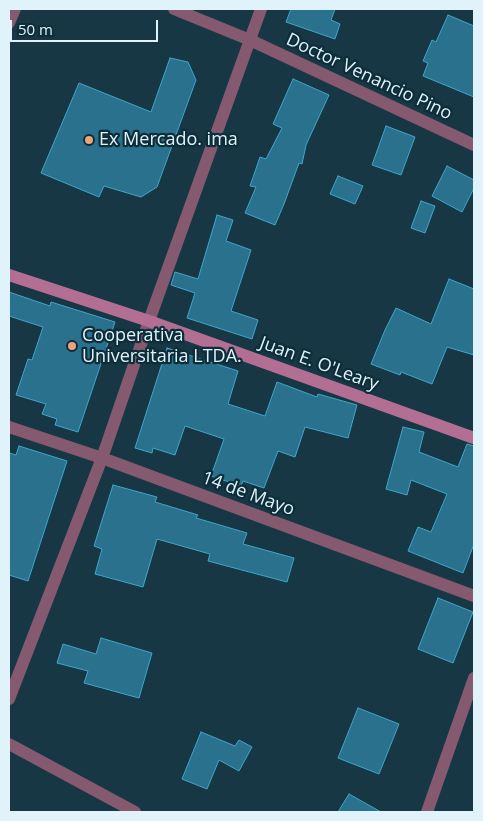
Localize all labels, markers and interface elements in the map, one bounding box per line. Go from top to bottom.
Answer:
scale bar [12,10,160,42]
text: 50 m [18,19,53,39]
street label: Doctor Venancio Pino [283,29,455,125]
place label: Ex Mercado. ima [99,129,238,151]
marker: Ex Mercado. ima [83,134,95,146]
place label: Cooperativa Universitaria LTDA. [82,325,242,368]
street label: Juan E. O'Leary [257,333,381,395]
marker: Cooperativa Universitaria LTDA. [66,340,78,352]
street label: 14 de Mayo [199,467,297,521]

